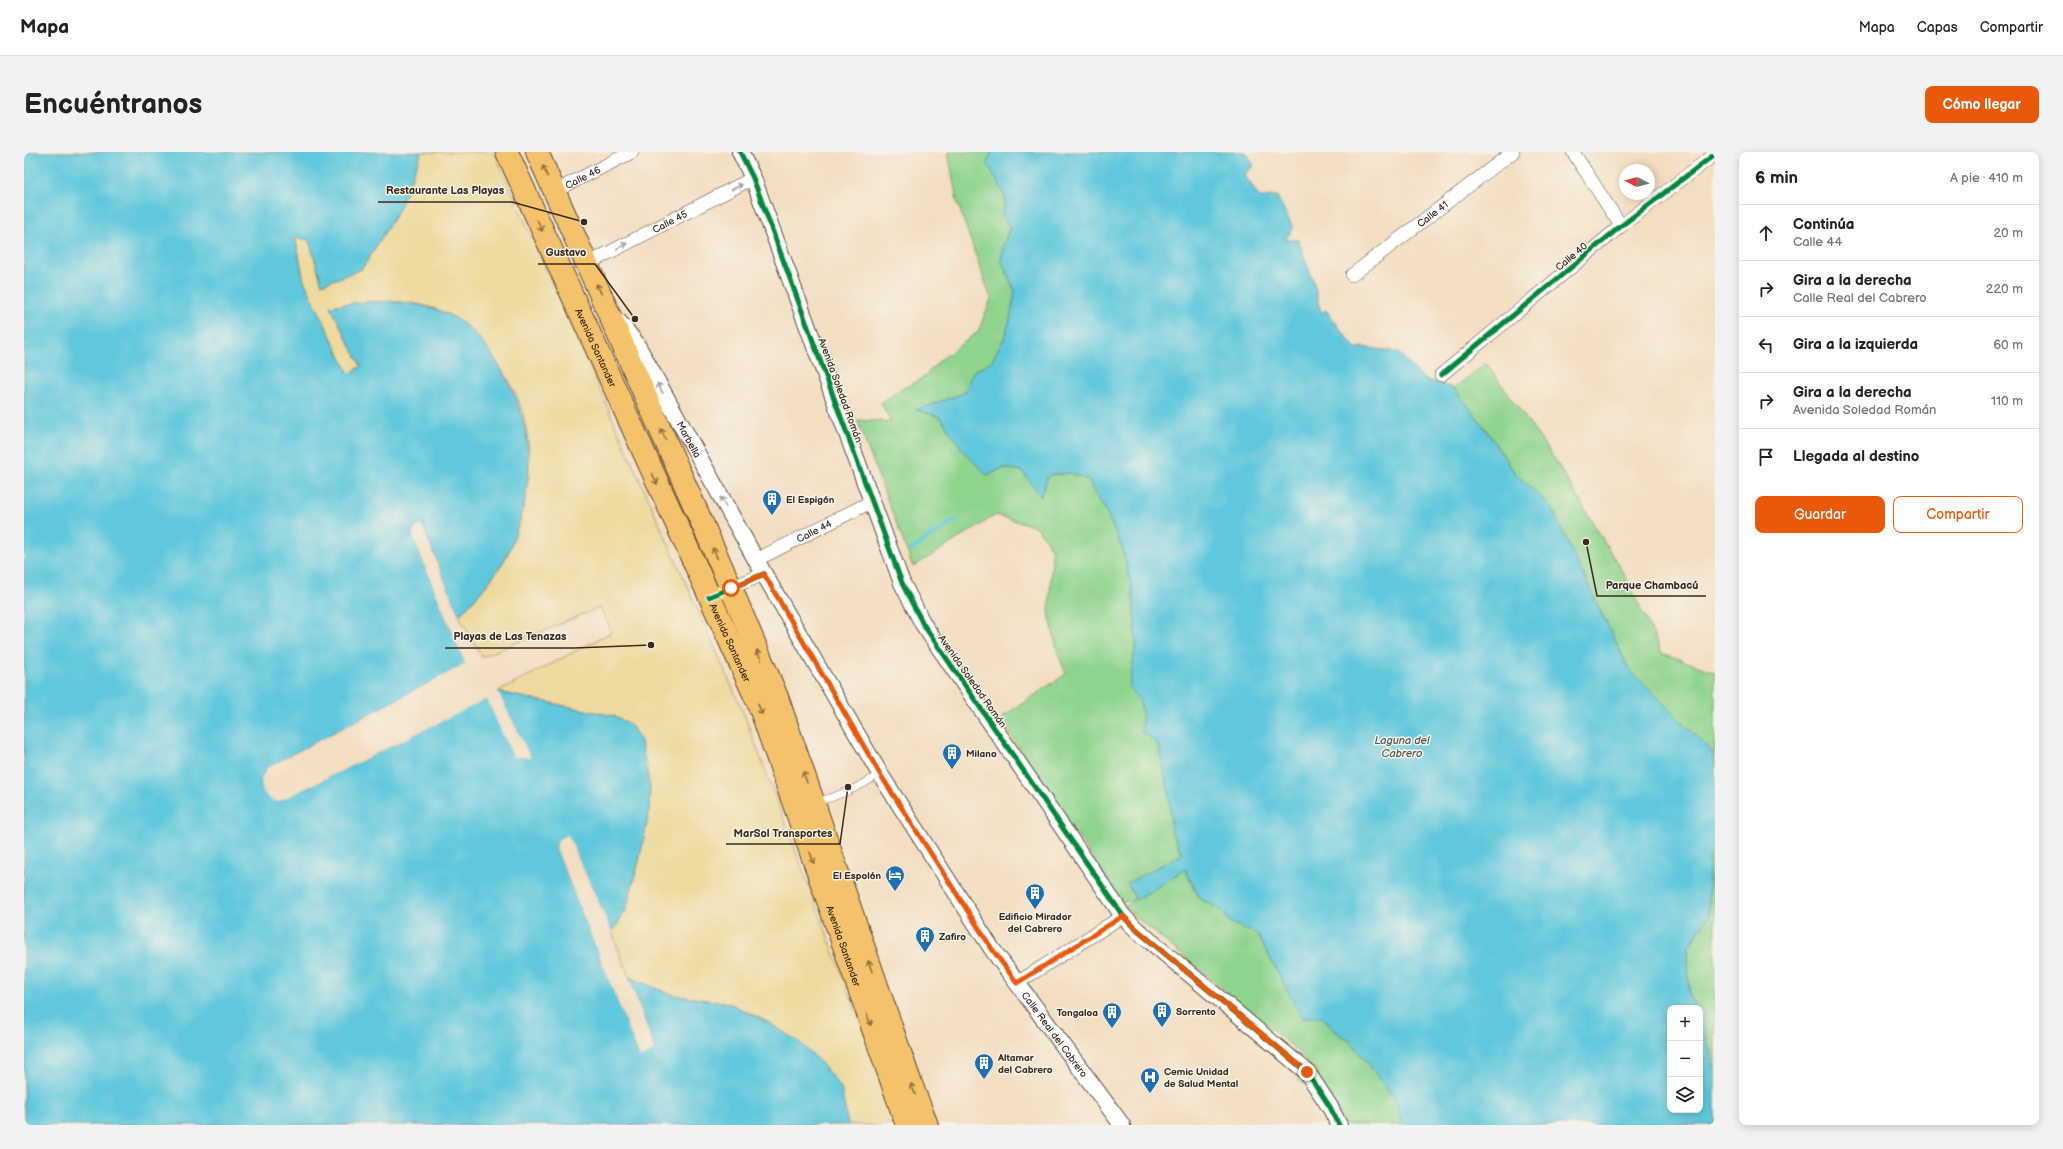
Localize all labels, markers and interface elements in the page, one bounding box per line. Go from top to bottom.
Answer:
text: Mapa [20,16,69,39]
text: Mapa [1859,19,1895,36]
text: Capas [1917,19,1958,36]
text: Compartir [1980,19,2043,36]
button: Cómo llegar [1925,86,2039,123]
text: Encuéntranos [24,88,202,121]
street label: Calle 46 [563,164,603,192]
north arrow [1619,164,1655,200]
one-way arrow [541,165,548,177]
text: 6 min [1755,168,1798,188]
text: A pie · 410 m [1950,170,2023,186]
callout: Restaurante Las Playas [378,179,512,202]
one-way arrow [731,182,743,190]
text: Restaurante Las Playas [386,184,505,197]
street label: Calle 41 [1415,199,1451,230]
street label: Calle 45 [651,208,690,236]
text: Continúa [1793,215,1854,234]
one-way arrow [537,220,544,232]
icon: ahead [1755,222,1777,244]
text: 20 m [1993,225,2023,241]
text: Calle 44 [1793,234,1842,250]
street label: Calle 40 [1553,240,1590,274]
callout: Gustavo [538,241,595,264]
one-way arrow [615,242,627,249]
text: Gustavo [546,246,586,259]
text: Gira a la derecha [1793,271,1912,290]
icon: right [1755,278,1777,300]
text: 220 m [1986,281,2023,297]
one-way arrow [595,284,602,296]
text: Calle Real del Cabrero [1793,290,1927,306]
street label: Avenida Santander [572,307,619,390]
icon: left [1755,334,1777,356]
text: Gira a la izquierda [1793,335,1918,354]
street label: Avenida Soledad Román [816,336,865,445]
text: 60 m [1993,337,2023,353]
one-way arrow [656,382,664,394]
text: Gira a la derecha [1793,383,1912,402]
icon: right [1755,390,1777,412]
text: 110 m [1991,393,2023,409]
text: Avenida Soledad Román [1793,402,1936,418]
street label: Marbella [674,420,703,460]
one-way arrow [659,428,666,440]
icon: arrive [1755,446,1777,468]
text: Llegada al destino [1793,447,1919,466]
one-way arrow [652,473,660,485]
building icon: El Espigón [761,488,783,516]
place label: El Espigón [786,494,835,506]
one-way arrow [719,496,727,508]
button: Guardar [1755,496,1885,533]
button: Compartir [1893,496,2023,533]
street label: Calle 44 [795,518,834,546]
one-way arrow [711,547,719,559]
callout: Parque Chambacú [1597,573,1706,596]
route start [722,579,740,597]
text: Parque Chambacú [1606,579,1698,592]
street label: Avenida Santander [706,602,753,684]
callout: Playas de Las Tenazas [445,625,574,648]
text: Playas de Las Tenazas [454,630,567,643]
street label: Avenida Soledad Román [936,633,1009,731]
one-way arrow [755,650,763,662]
one-way arrow [756,703,764,715]
water label: Laguna del Cabrero [1375,734,1430,760]
building icon: Milano [941,742,963,770]
place label: Milano [966,748,997,760]
one-way arrow [800,771,808,783]
callout: MarSol Transportes [726,821,840,844]
text: MarSol Transportes [734,827,833,840]
one-way arrow [809,852,817,864]
hotel icon: El Espolón [884,864,906,892]
place label: El Espolón [833,870,881,882]
building icon: Edificio Mirador del Cabrero [1024,882,1046,910]
street label: Avenida Santander [823,904,863,989]
place label: Edificio Mirador del Cabrero [999,911,1072,935]
building icon: Zafiro [914,925,936,953]
place label: Zafiro [939,931,966,943]
one-way arrow [866,960,873,973]
street label: Calle Real del Cabrero [1019,990,1090,1080]
building icon: Sorrento [1151,1000,1173,1028]
building icon: Tongaloa [1101,1001,1123,1029]
map controls [1667,1005,1703,1113]
button: + [1667,1005,1703,1041]
place label: Sorrento [1176,1006,1216,1018]
place label: Tongaloa [1057,1007,1098,1019]
one-way arrow [866,1014,874,1026]
button: − [1667,1041,1703,1077]
building icon: Altamar del Cabrero [973,1052,995,1080]
place label: Altamar del Cabrero [997,1052,1053,1076]
route end [1298,1063,1316,1081]
hospital icon: Cemic Unidad de Salud Mental [1139,1066,1161,1094]
place label: Cemic Unidad de Salud Mental [1164,1066,1238,1090]
button: layers [1667,1077,1703,1113]
one-way arrow [909,1083,916,1095]

